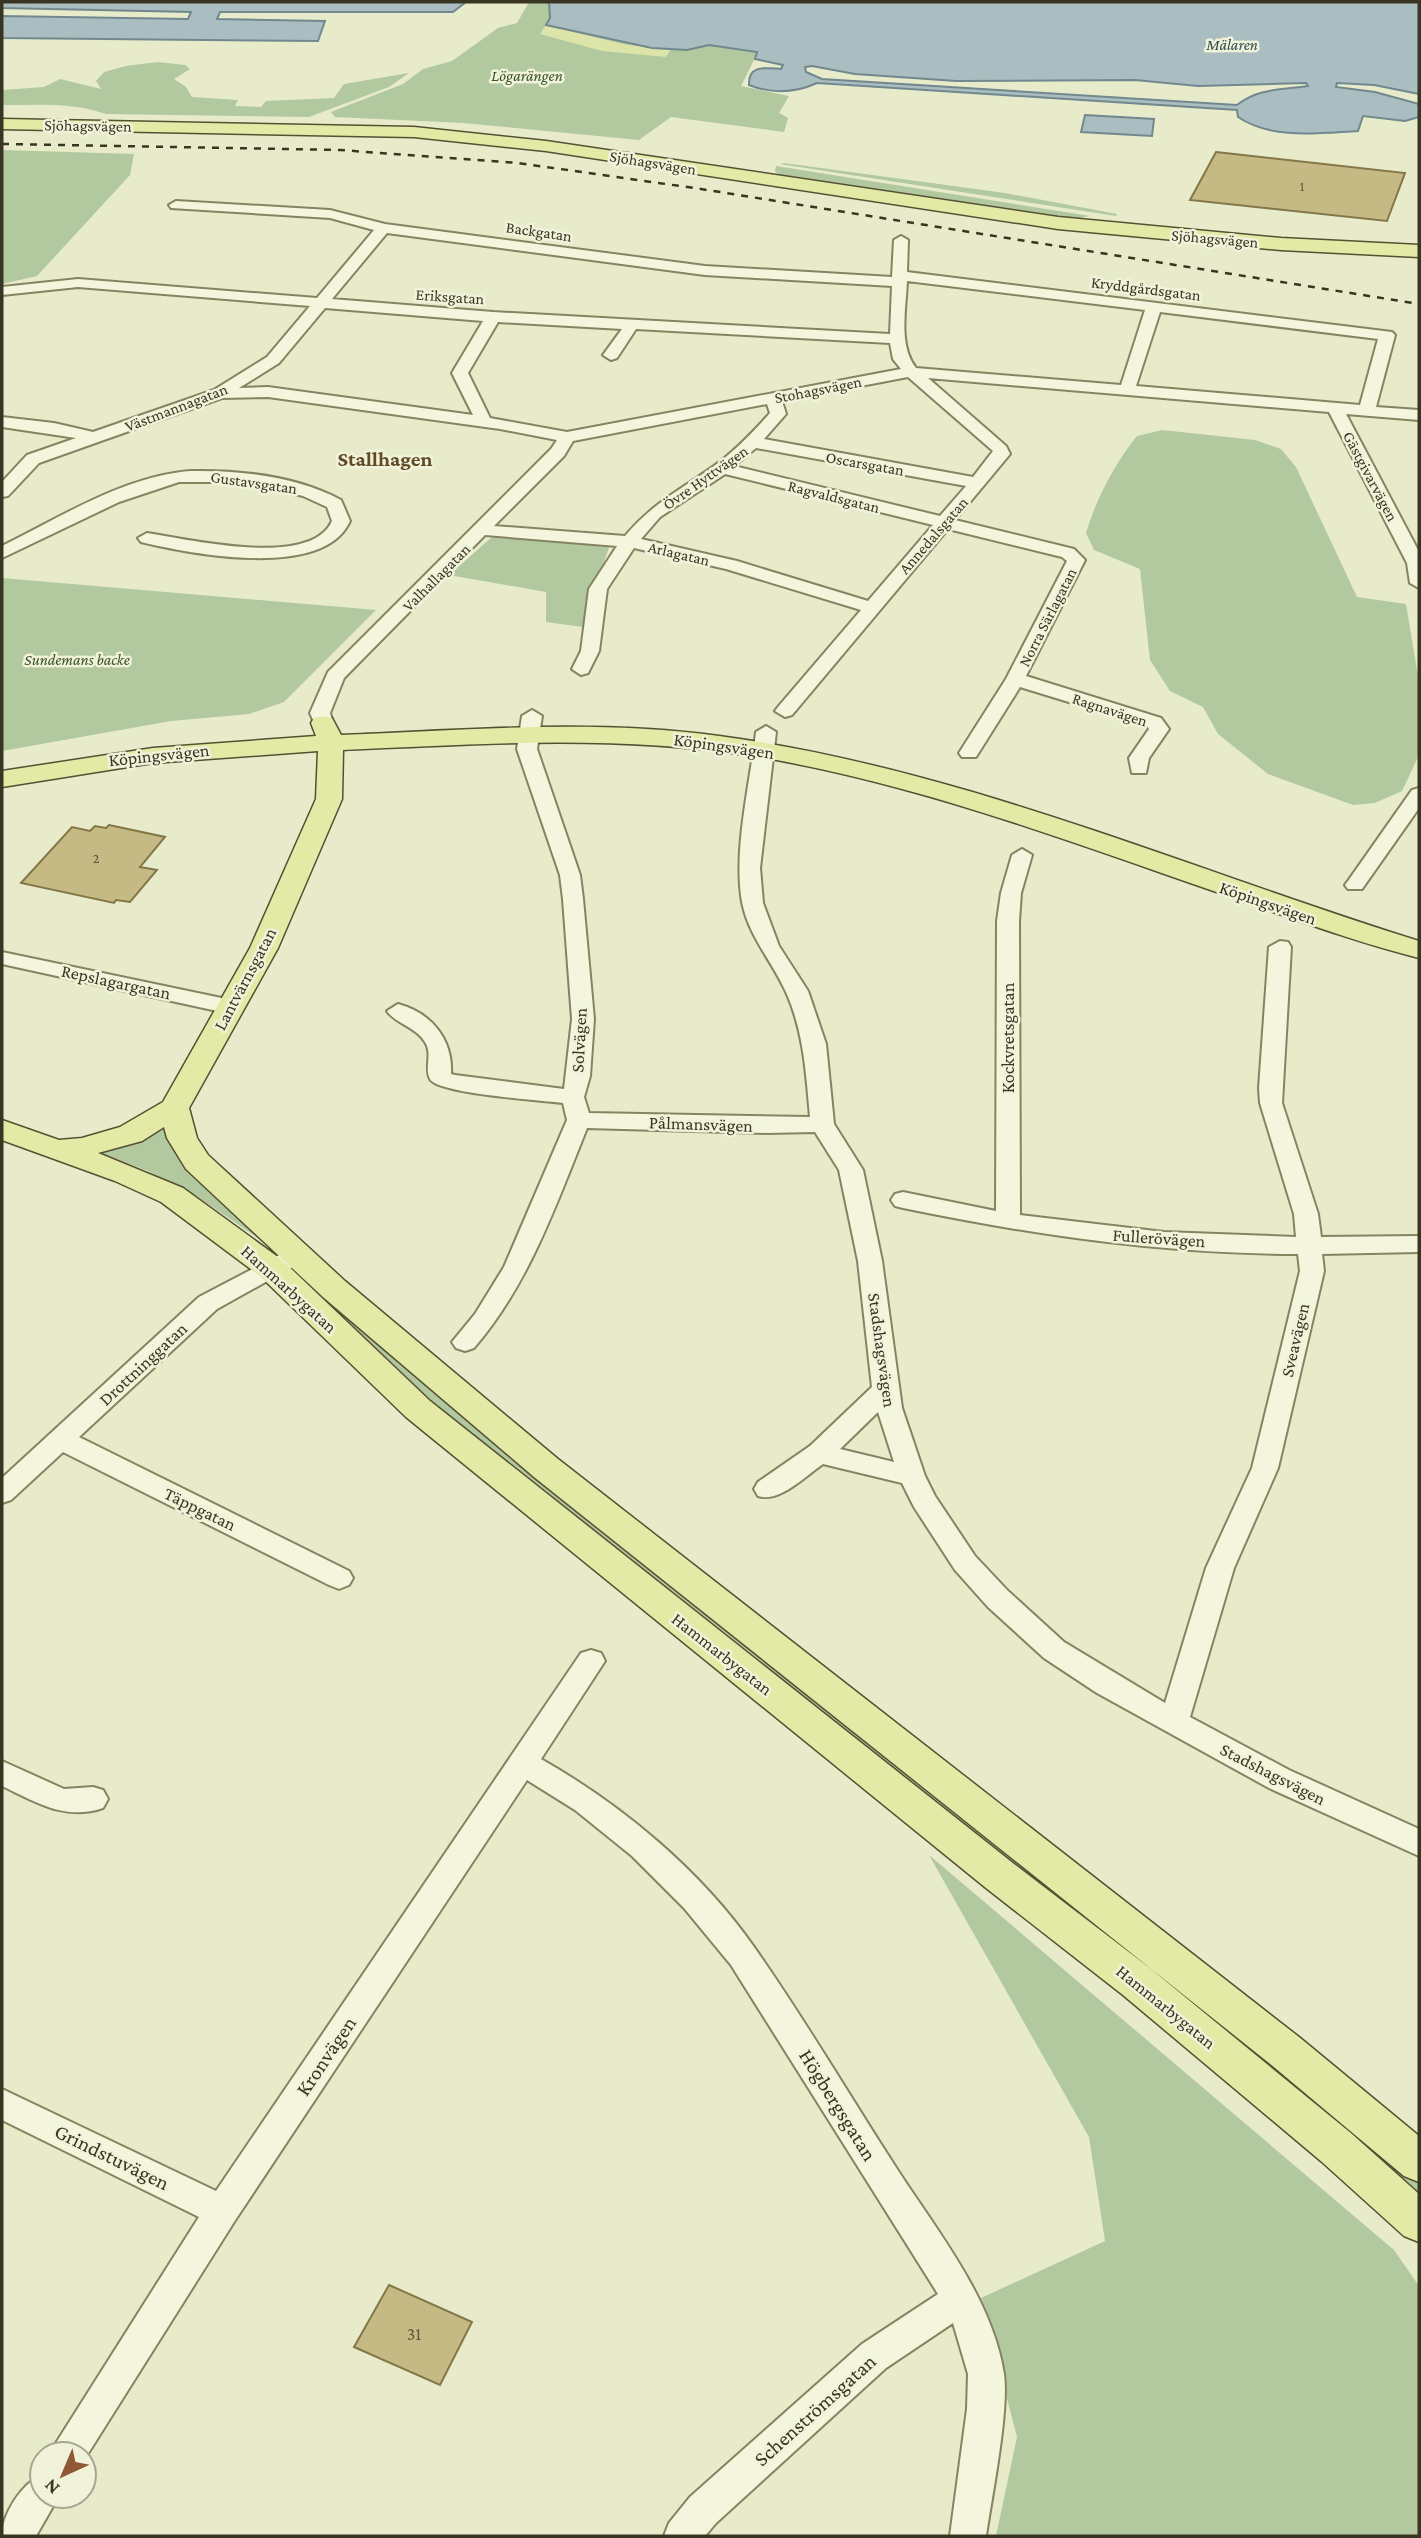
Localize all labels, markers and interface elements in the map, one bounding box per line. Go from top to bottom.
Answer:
water label: Mälaren [1205,36,1258,53]
park label: Lögarängen [491,67,563,85]
street label: Sjöhagsvägen [44,116,132,136]
street label: Sjöhagsvägen [608,147,698,179]
house number: 1 [1300,178,1305,194]
street label: Backgatan [505,218,573,246]
street label: Sjöhagsvägen [1171,226,1260,252]
street label: Kryddgårdsgatan [1090,273,1202,305]
street label: Eriksgatan [415,286,485,308]
street label: Stohagsvägen [773,373,864,407]
street label: Västmannagatan [122,380,231,436]
street label: Gästgivarvägen [1339,428,1402,525]
street label: Övre Hyttvägen [660,442,752,514]
district label: Stallhagen [337,447,433,471]
street label: Oscarsgatan [824,448,906,480]
street label: Gustavsgatan [209,468,299,498]
street label: Ragvaldsgatan [786,477,882,517]
street label: Annedalsgatan [896,493,972,578]
street label: Arlagatan [646,538,712,570]
street label: Valhallagatan [399,540,475,615]
street label: Norra Särlagatan [1015,565,1081,670]
park label: Sundemans backe [24,651,130,668]
street label: Ragnavägen [1070,689,1150,731]
street label: Köpingsvägen [673,729,776,763]
street label: Köpingsvägen [108,740,211,770]
house number: 2 [93,850,100,866]
street label: Köpingsvägen [1217,877,1319,929]
street label: Lantvärnsgatan [210,924,281,1034]
street label: Repslagargatan [60,961,173,1003]
street label: Kockvretsgatan [998,982,1018,1093]
street label: Solvägen [567,1007,591,1073]
street label: Pålmansvägen [649,1112,754,1136]
street label: Fullerövägen [1112,1225,1206,1251]
street label: Hammarbygatan [237,1241,341,1337]
street label: Stadshagsvägen [864,1291,900,1409]
street label: Sveavägen [1277,1301,1313,1379]
street label: Drottninggatan [95,1318,191,1410]
street label: Täppgatan [161,1483,239,1535]
street label: Hammarbygatan [668,1609,776,1700]
street label: Stadshagsvägen [1217,1739,1329,1809]
street label: Hammarbygatan [1112,1961,1220,2053]
street label: Kronvägen [291,2012,361,2100]
street label: Högbergsgatan [794,2045,882,2165]
street label: Grindstuvägen [51,2119,173,2195]
house number: 31 [407,2324,421,2344]
street label: Schenströmsgatan [749,2349,881,2471]
north arrow [28,2440,98,2510]
text: N [40,2475,63,2499]

